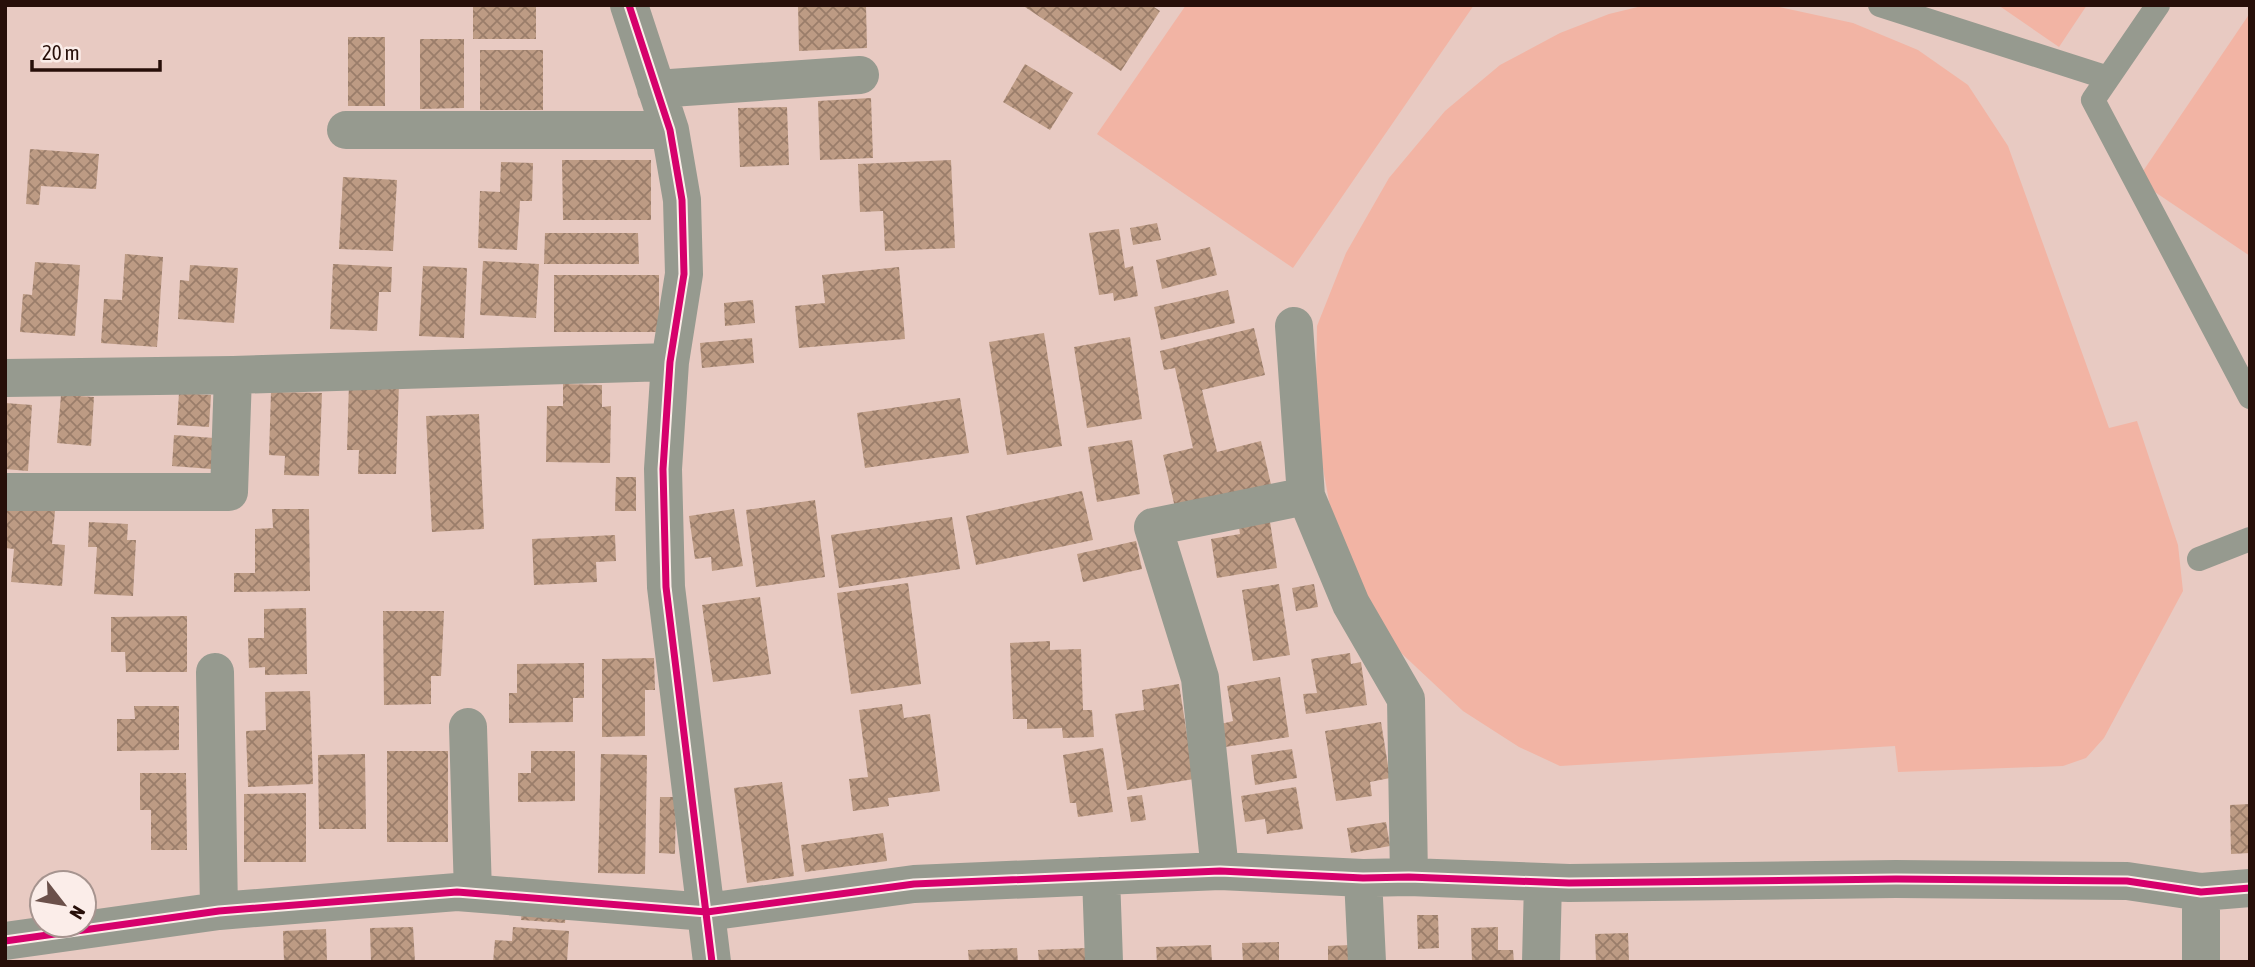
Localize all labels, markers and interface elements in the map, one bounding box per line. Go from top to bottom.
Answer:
scale bar [32,28,159,72]
text: 20 m [42,40,80,64]
north arrow [28,869,98,939]
text: N [65,902,90,923]

